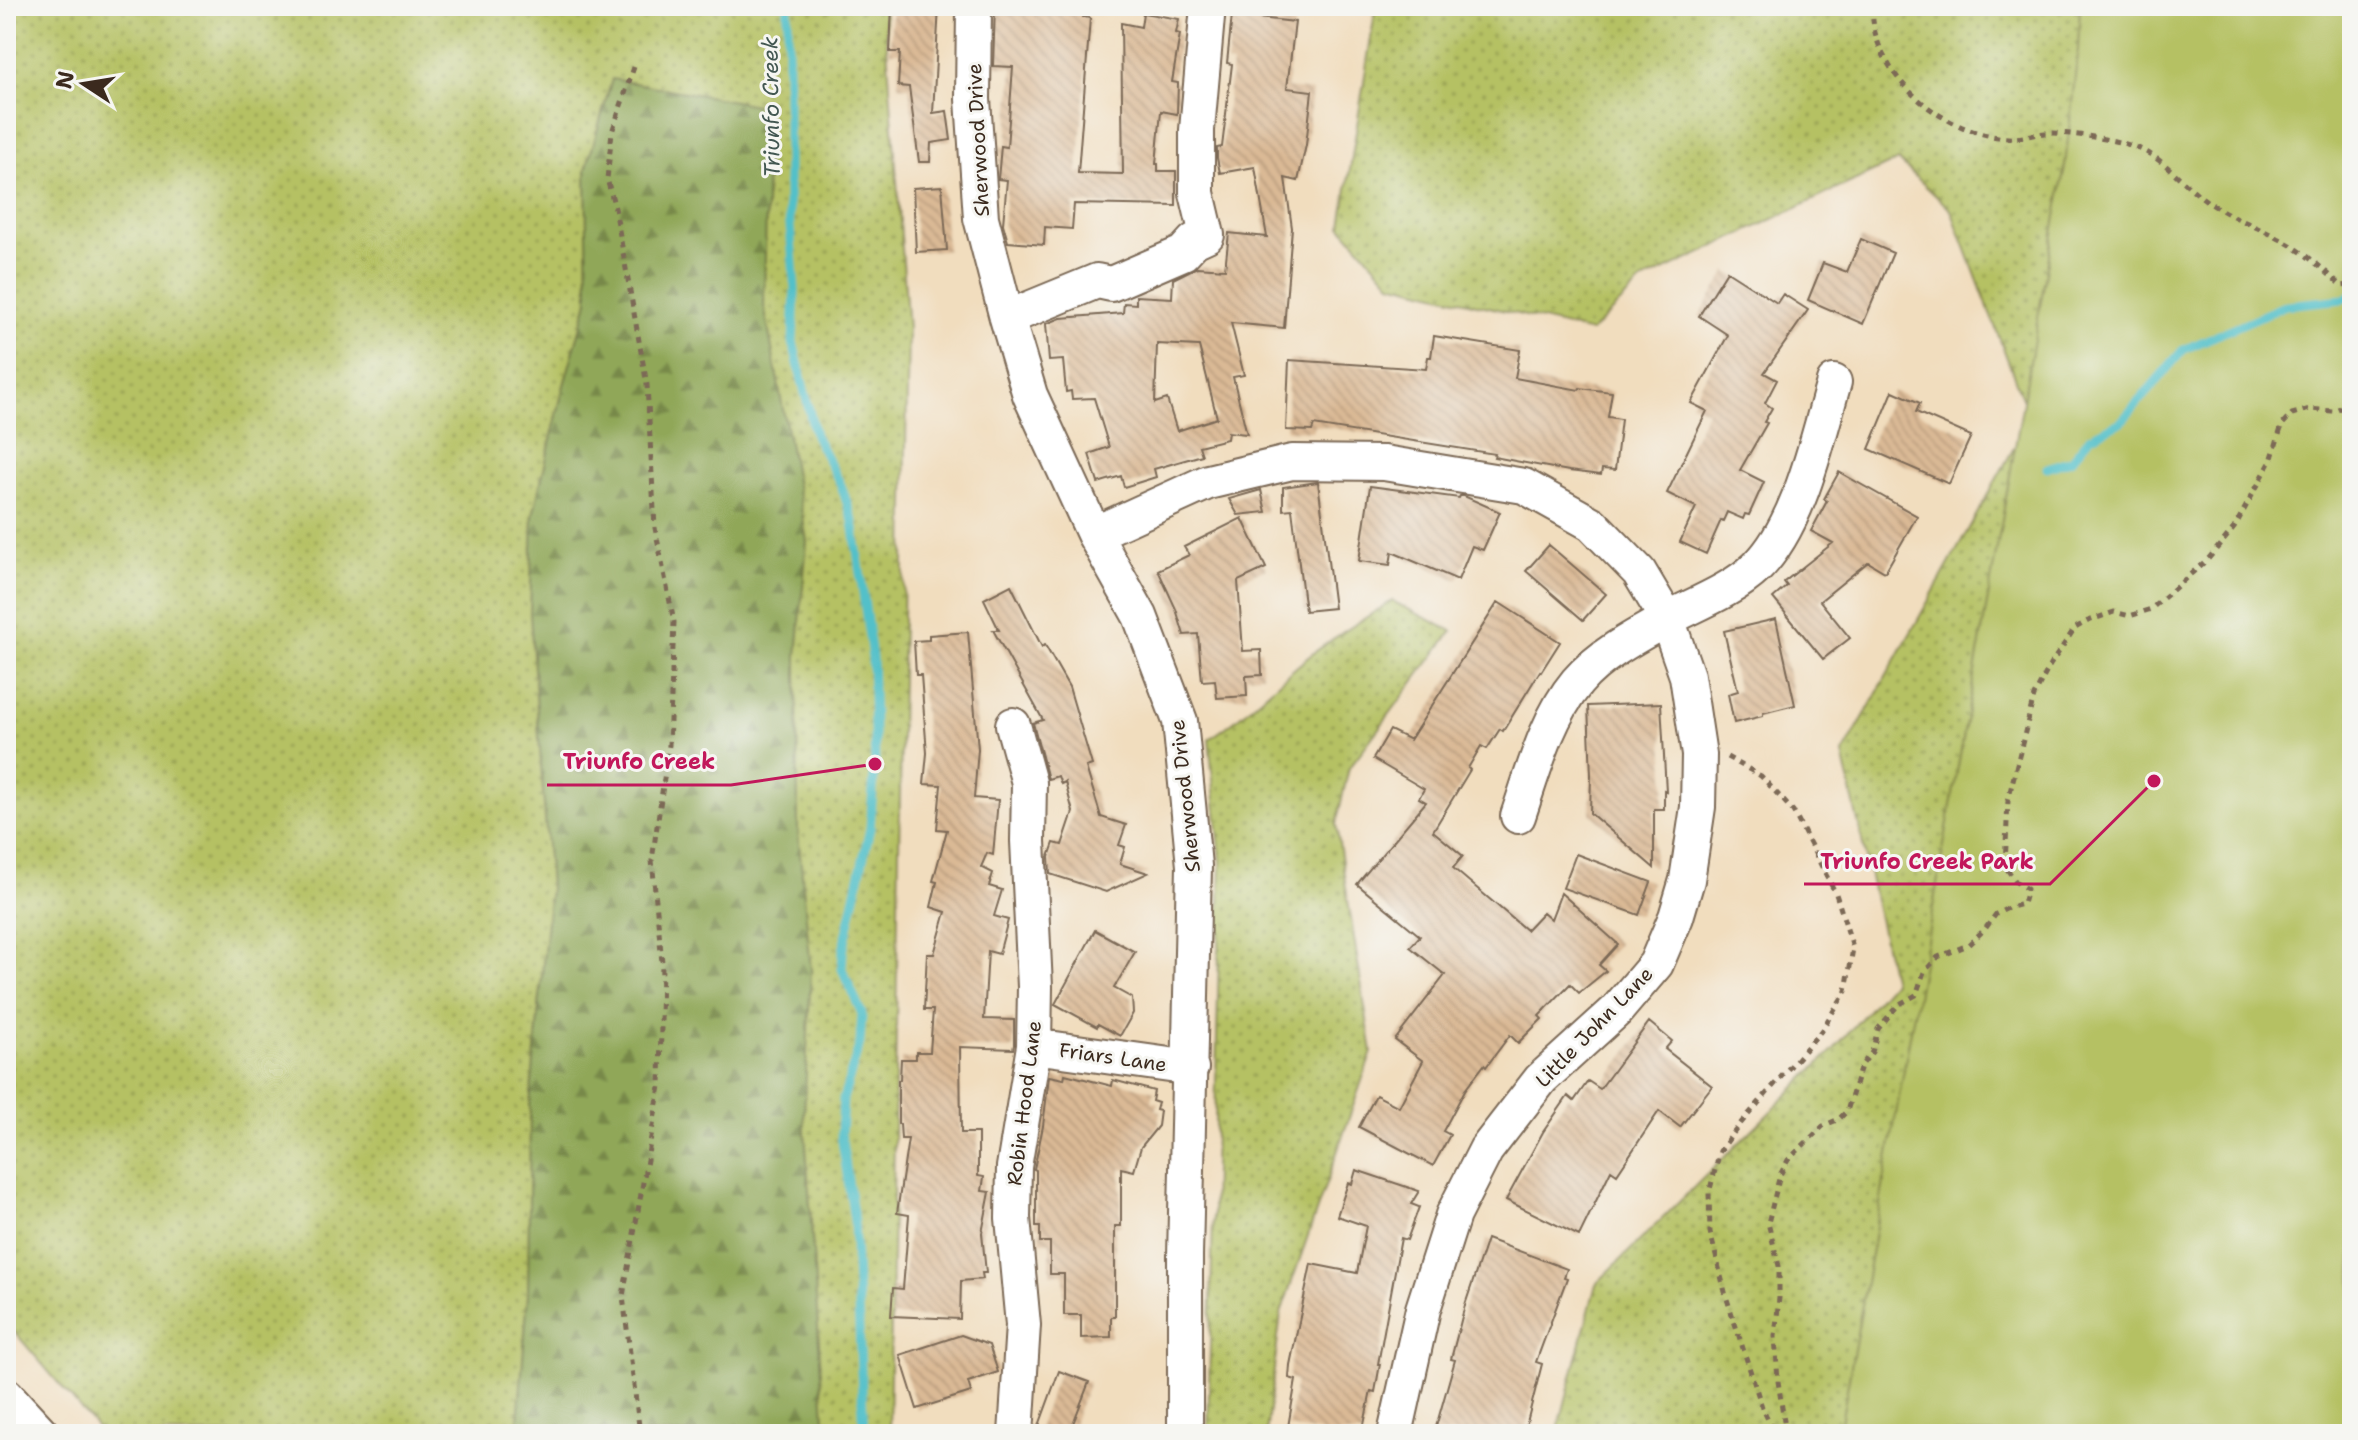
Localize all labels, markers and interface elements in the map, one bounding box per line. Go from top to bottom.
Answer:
water label: Triunfo Creek [755,36,787,178]
north arrow [44,44,124,124]
street label: Sherwood Drive [961,63,995,217]
text: N [49,68,81,91]
street label: Sherwood Drive [1164,718,1206,874]
callout: Triunfo Creek [547,739,731,785]
text: Triunfo Creek [563,747,715,776]
callout: Triunfo Creek Park [1804,838,2050,884]
text: Triunfo Creek Park [1820,847,2034,876]
street label: Little John Lane [1530,961,1658,1093]
street label: Robin Hood Lane [1001,1019,1047,1187]
street label: Friars Lane [1057,1037,1169,1077]

